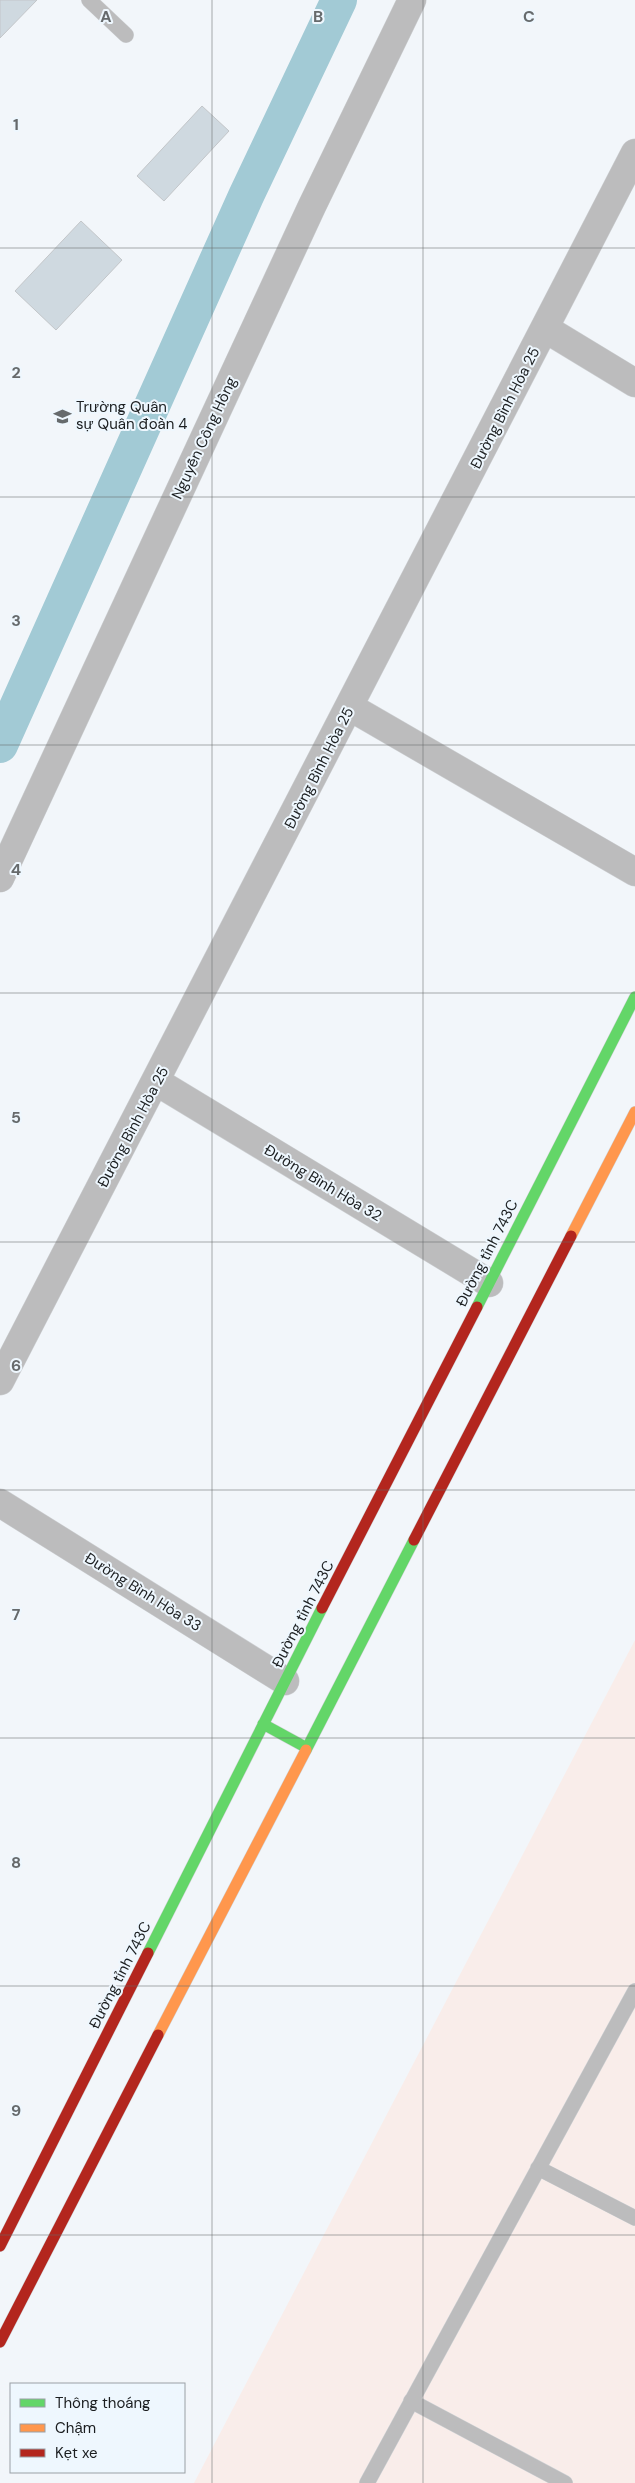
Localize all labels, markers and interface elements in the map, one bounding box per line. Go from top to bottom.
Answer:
text: A [100,6,112,27]
text: B [313,6,323,27]
text: C [523,6,535,27]
text: 1 [13,114,19,135]
street label: Đường Bình Hòa 25 [466,344,544,472]
text: 2 [11,362,21,383]
street label: Nguyễn Công Hồng [167,374,241,502]
place label: Trường Quân sự Quân đoàn 4 [76,397,187,434]
school or university icon: Trường Quân sự Quân đoàn 4 [52,406,72,426]
text: 3 [11,610,21,631]
street label: Đường Bình Hòa 25 [280,704,358,832]
text: 4 [11,859,21,880]
street label: Đường Bình Hòa 25 [93,1063,173,1191]
text: 5 [11,1107,21,1128]
street label: Đường Bình Hòa 32 [260,1140,386,1226]
street label: Đường tỉnh 743C [451,1196,523,1310]
text: 6 [11,1355,21,1376]
street label: Đường Bình Hòa 33 [81,1548,205,1636]
street label: Đường tỉnh 743C [267,1557,339,1671]
text: 7 [12,1604,21,1625]
text: 8 [11,1852,21,1873]
street label: Đường tỉnh 743C [84,1918,156,2032]
text: 9 [11,2100,21,2121]
legend [10,2383,185,2473]
text: Thông thoáng [55,2393,150,2413]
text: Chậm [55,2418,96,2438]
text: Kẹt xe [55,2443,98,2463]

